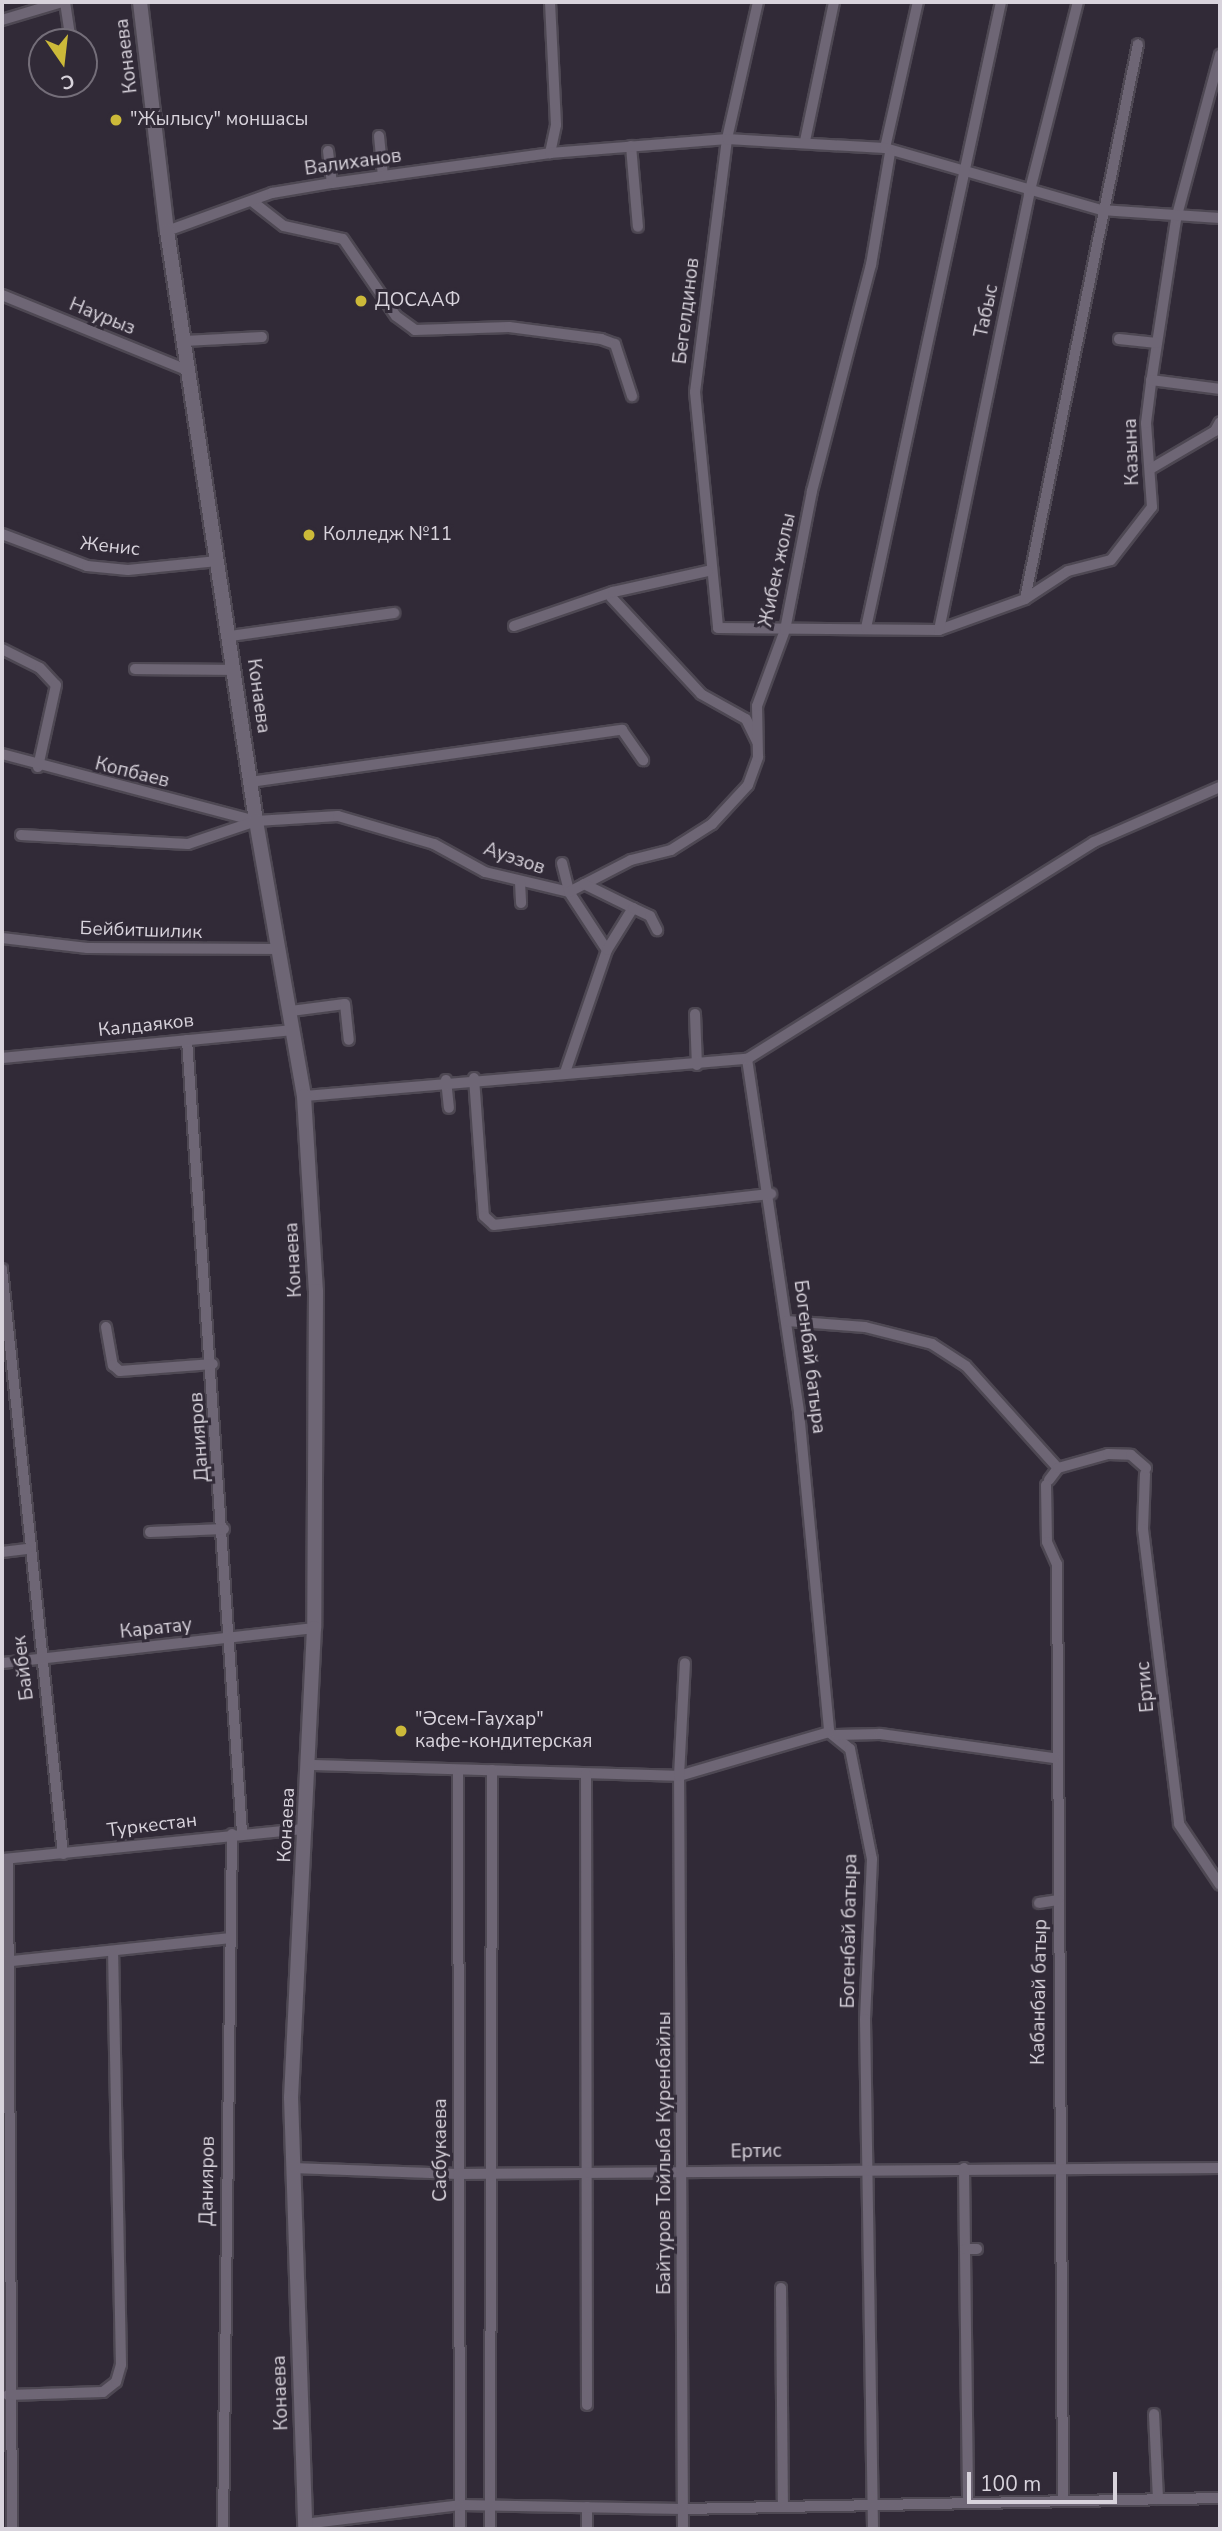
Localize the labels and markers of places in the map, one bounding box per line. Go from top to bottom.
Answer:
place label: "Жылысу" моншасы [130,109,308,131]
marker: "Жылысу" моншасы [108,112,124,128]
place label: ДОСААФ [375,290,461,312]
marker: ДОСААФ [353,293,369,309]
place label: Колледж №11 [323,524,452,546]
marker: Колледж №11 [301,527,317,543]
place label: "Әсем-Гаухар" кафе-кондитерская [415,1709,593,1753]
marker: "Әсем-Гаухар" кафе-кондитерская [393,1723,409,1739]

